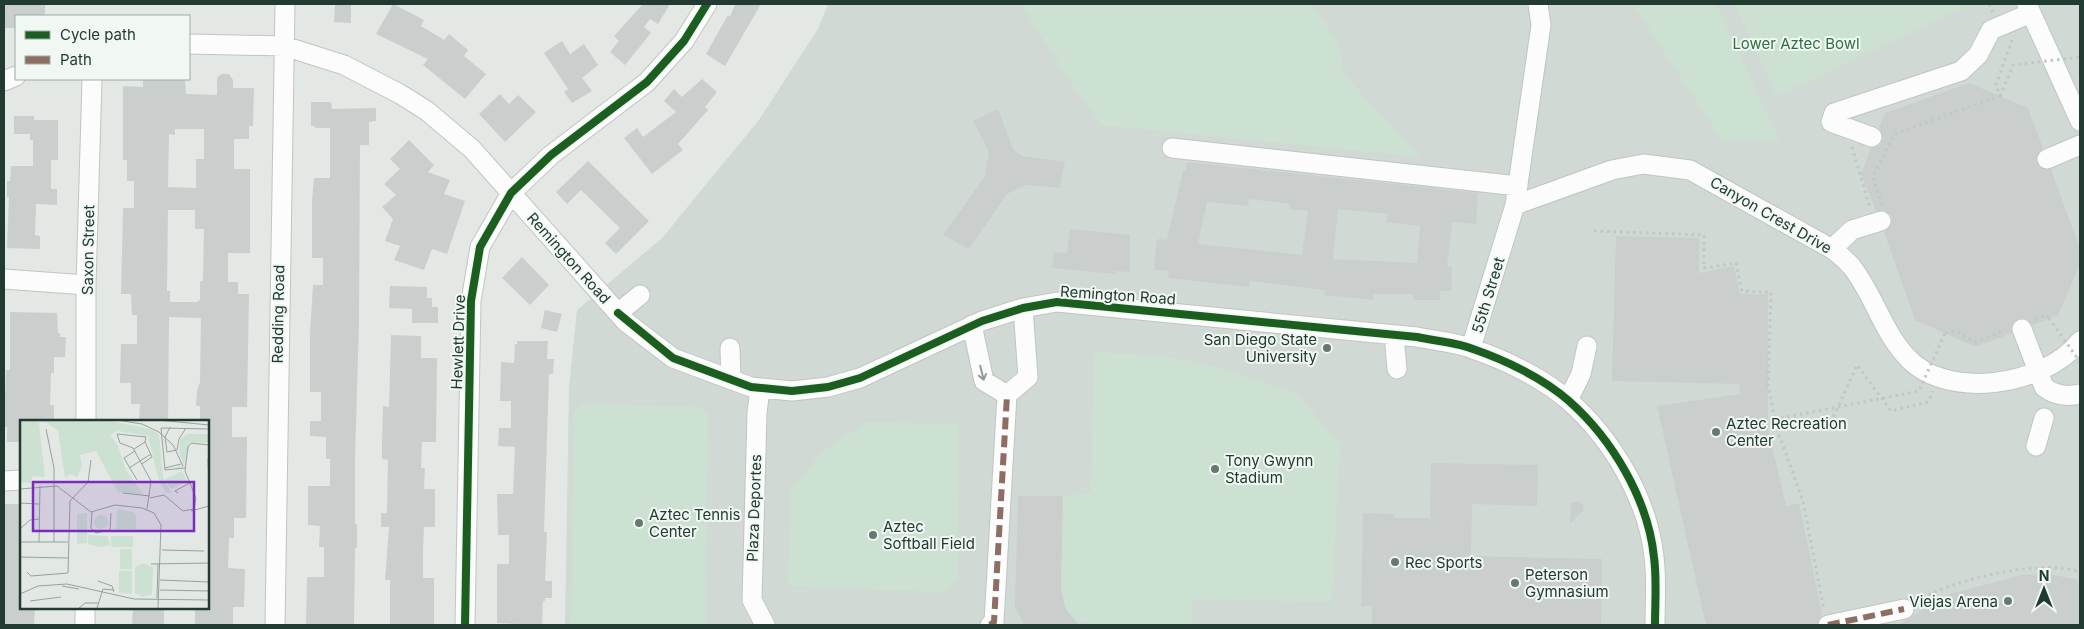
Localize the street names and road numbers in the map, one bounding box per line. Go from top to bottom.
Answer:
street label: Canyon Crest Drive [1707,172,1835,258]
street label: Saxon Street [78,205,98,295]
street label: Remington Road [523,209,615,307]
street label: 55th Street [1467,255,1509,335]
street label: Redding Road [268,265,288,363]
street label: Remington Road [1059,281,1177,309]
street label: Hewlett Drive [447,294,469,390]
street label: Plaza Deportes [743,454,765,562]

